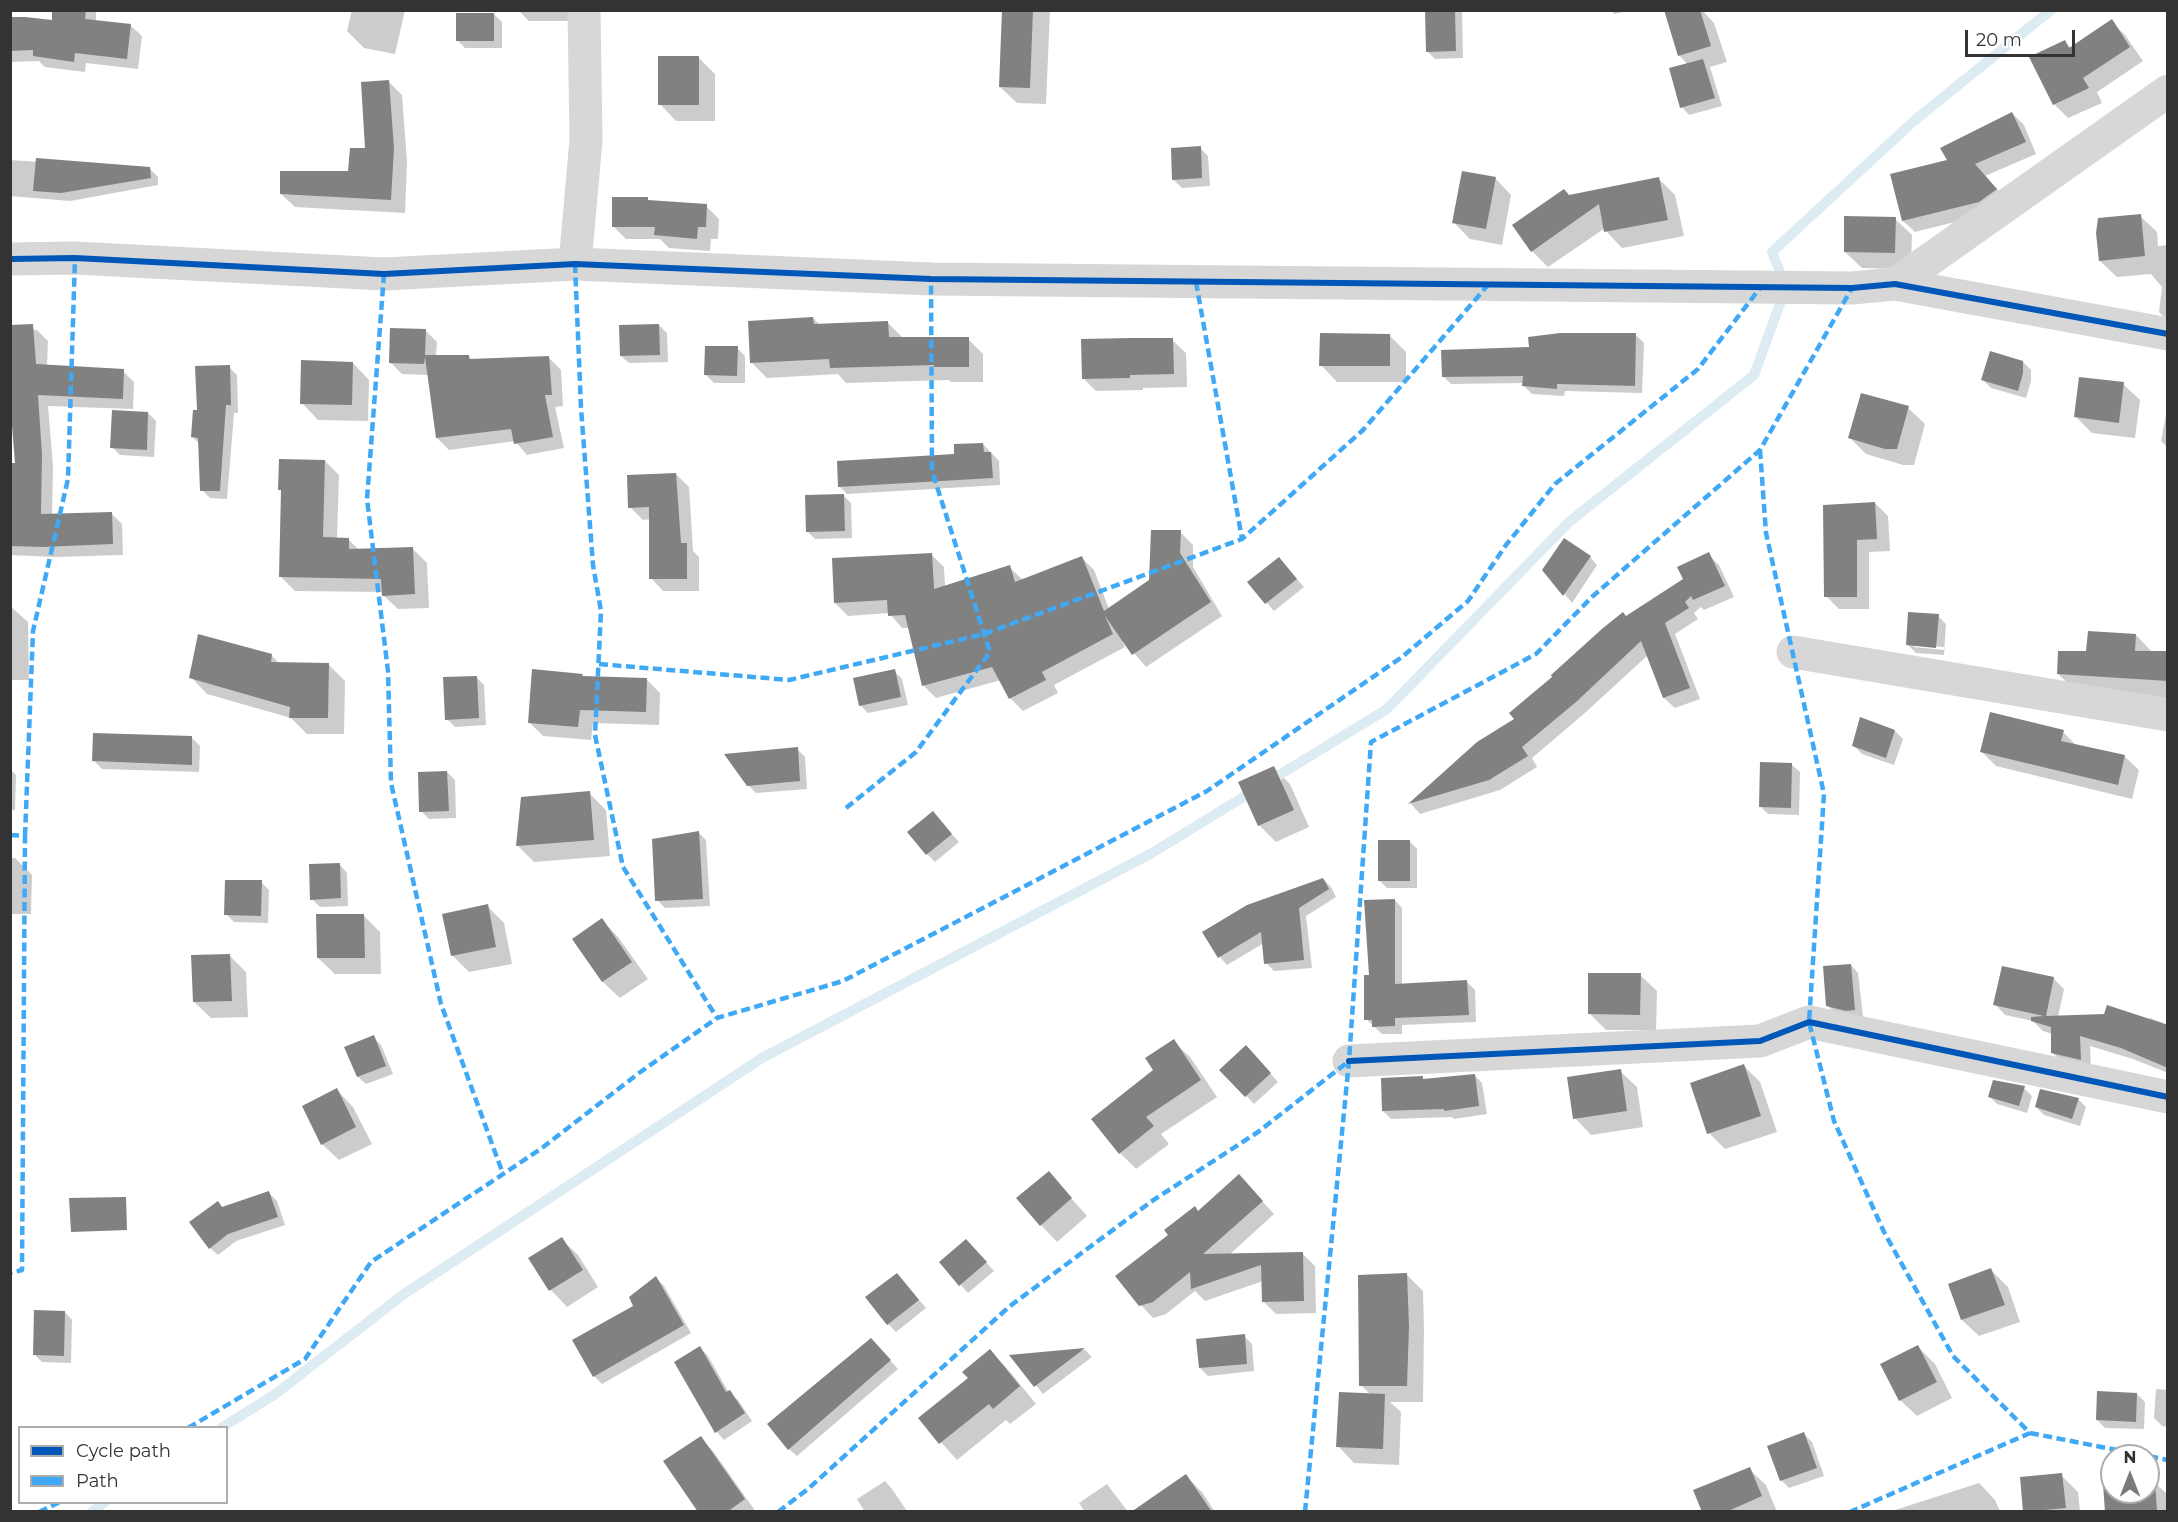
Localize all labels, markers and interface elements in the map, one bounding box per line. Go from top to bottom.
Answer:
scale bar [1968,18,2078,56]
text: 20 m [1976,29,2022,51]
legend [18,1426,228,1504]
text: Cycle path [76,1440,171,1462]
north arrow [2100,1444,2160,1504]
text: N [2124,1448,2136,1467]
text: Path [76,1470,119,1492]

